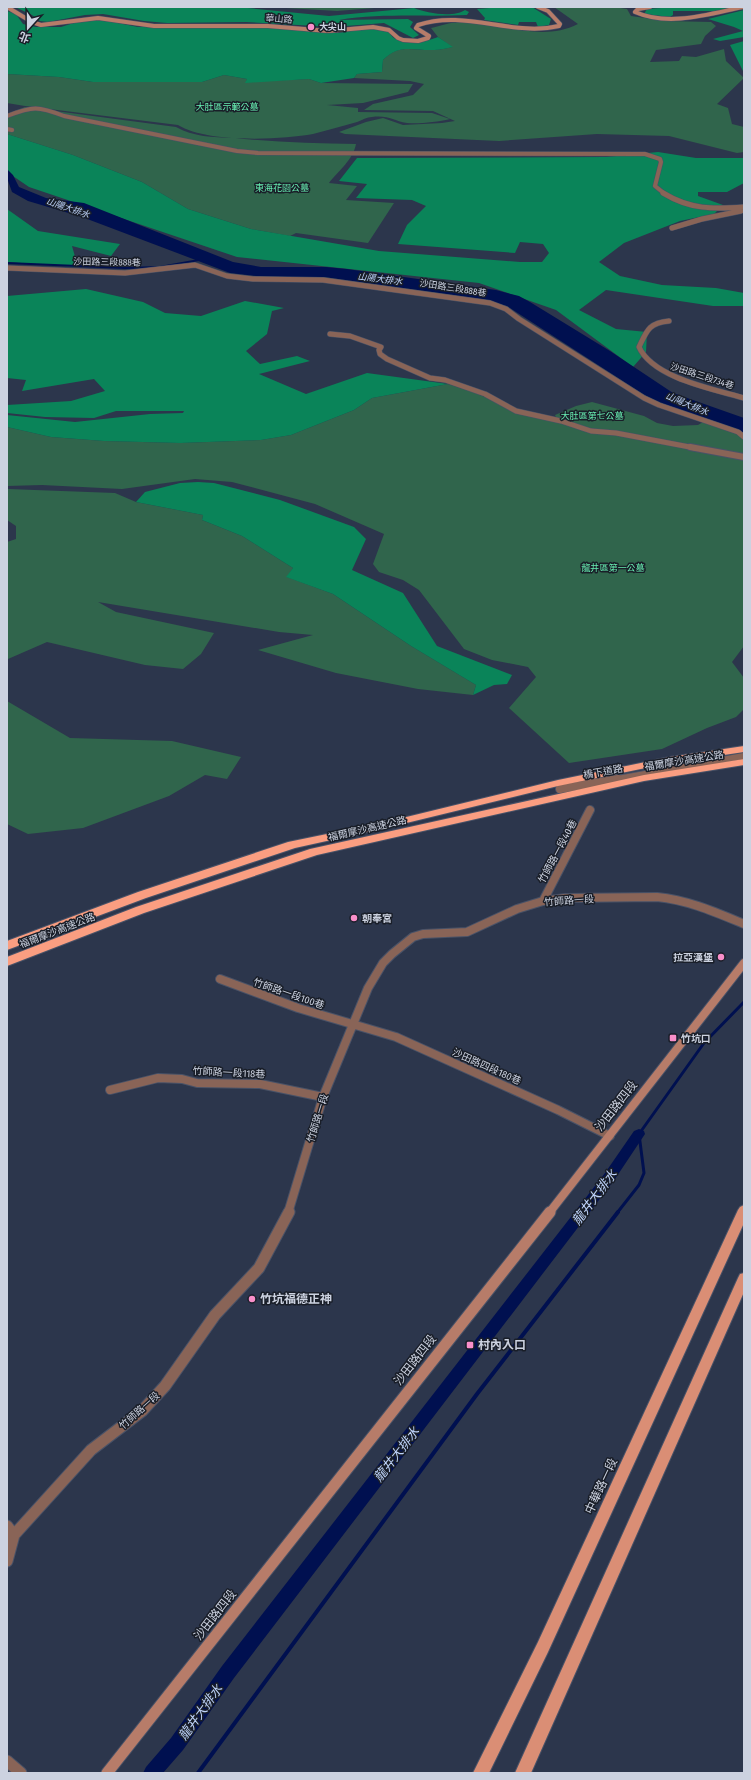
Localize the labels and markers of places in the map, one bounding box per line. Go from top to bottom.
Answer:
marker: 大尖山 [306,22,316,32]
place label: 大尖山 [319,22,346,32]
marker: 朝奉宮 [349,913,359,923]
place label: 朝奉宮 [362,913,392,925]
place label: 拉亞漢堡 [673,952,714,964]
marker: 拉亞漢堡 [716,952,726,962]
marker: 竹坑口 [668,1033,678,1043]
place label: 竹坑口 [680,1033,711,1045]
place label: 竹坑福德正神 [260,1292,332,1306]
marker: 竹坑福德正神 [247,1294,257,1304]
place label: 村內入口 [478,1338,526,1352]
marker: 村內入口 [465,1340,475,1350]

